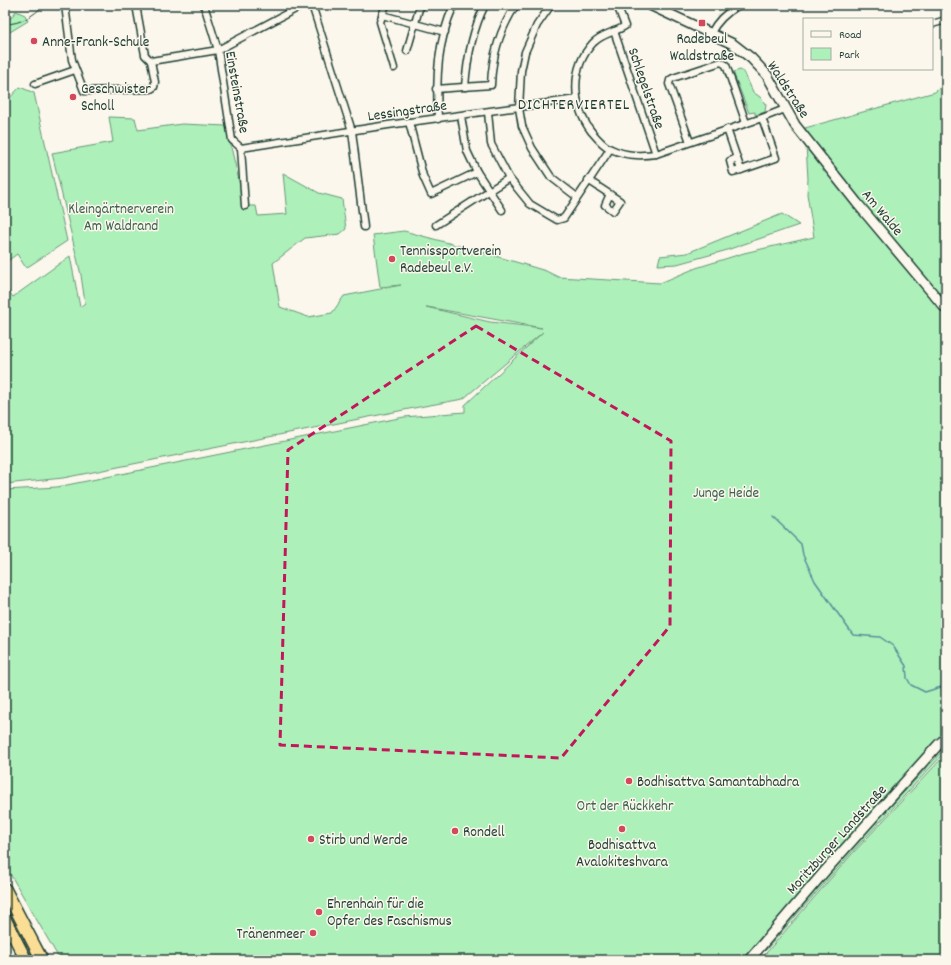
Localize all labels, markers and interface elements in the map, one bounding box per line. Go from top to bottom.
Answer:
marker: Radebeul Waldstraße [697,18,707,28]
legend [803,18,933,70]
text: Road [839,27,861,44]
place label: Radebeul Waldstraße [670,29,735,68]
place label: Anne-Frank-Schule [42,32,150,54]
marker: Anne-Frank-Schule [29,36,39,46]
street label: Schlegelstraße [621,45,669,133]
text: Park [839,47,860,64]
street label: Einsteinstraße [218,50,254,135]
street label: Waldstraße [761,57,814,123]
place label: Geschwister Scholl [81,79,151,118]
marker: Geschwister Scholl [68,92,78,102]
district label: DICHTERVIERTEL [518,94,630,117]
street label: Lessingstraße [366,95,449,128]
street label: Am Walde [855,185,908,242]
park label: Kleingärtnerverein Am Waldrand [68,199,174,238]
place label: Tennissportverein Radebeul e.V. [400,241,501,280]
marker: Tennissportverein Radebeul e.V. [387,254,397,264]
park label: Junge Heide [693,483,759,505]
place label: Bodhisattva Samantabhadra [637,772,800,794]
marker: Bodhisattva Samantabhadra [624,776,634,786]
street label: Moritzburger Landstraße [782,780,893,900]
park label: Ort der Rückkehr [577,796,674,818]
place label: Rondell [463,822,505,844]
marker: Bodhisattva Avalokiteshvara [617,824,627,834]
marker: Rondell [450,826,460,836]
place label: Stirb und Werde [319,830,408,852]
marker: Stirb und Werde [306,834,316,844]
place label: Bodhisattva Avalokiteshvara [576,835,669,874]
place label: Ehrenhain für die Opfer des Faschismus [327,894,452,933]
marker: Ehrenhain für die Opfer des Faschismus [314,907,324,917]
place label: Tränenmeer [236,924,305,946]
marker: Tränenmeer [308,928,318,938]

